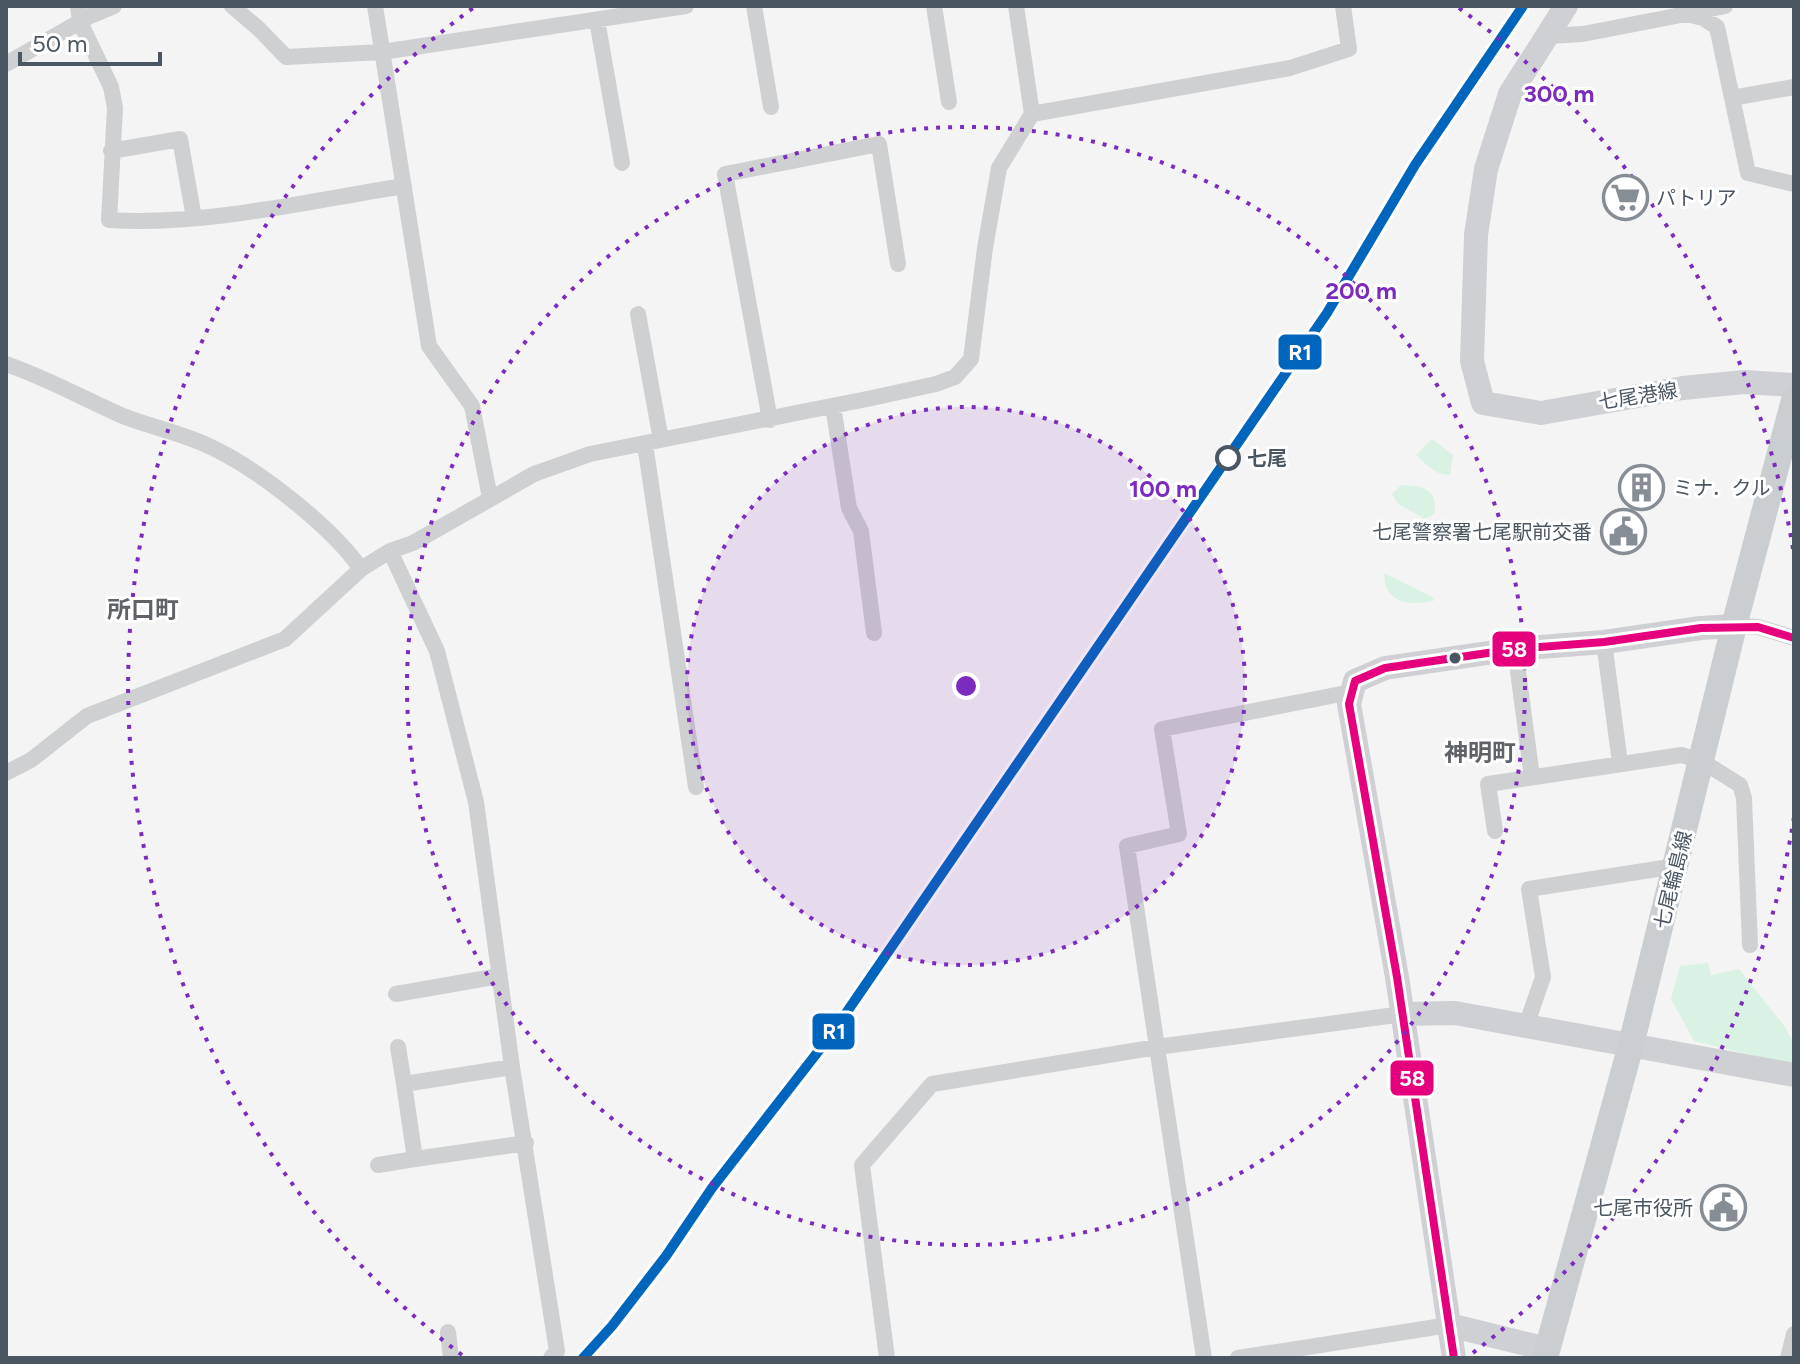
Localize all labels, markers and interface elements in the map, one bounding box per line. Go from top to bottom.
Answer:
scale bar [20,16,160,66]
text: 50 m [32,29,88,58]
text: 300 m [1523,79,1595,108]
supermarket icon: パトリア [1601,174,1649,222]
place label: パトリア [1656,186,1737,210]
text: 200 m [1325,276,1397,305]
line badge: R1 [1277,333,1323,371]
text: R1 [1288,339,1312,366]
street label: 七尾港線 [1597,378,1679,414]
marker: 七尾 [1216,446,1240,470]
place label: 七尾 [1247,446,1287,470]
building icon: ミナ．クル [1618,464,1666,512]
text: 100 m [1129,474,1197,503]
place label: ミナ．クル [1673,476,1771,500]
public building icon: 七尾警察署七尾駅前交番 [1599,508,1647,556]
place label: 七尾警察署七尾駅前交番 [1372,520,1592,544]
district label: 所口町 [107,595,179,624]
line badge: 58 [1491,630,1537,668]
text: 58 [1501,636,1527,663]
unlabelled marker [1447,650,1463,666]
centre of rings [952,672,980,700]
district label: 神明町 [1444,738,1516,767]
street label: 七尾輪島線 [1649,829,1697,931]
line badge: R1 [811,1012,856,1051]
text: R1 [822,1018,846,1045]
line badge: 58 [1389,1059,1435,1097]
text: 58 [1399,1065,1425,1092]
public building icon: 七尾市役所 [1700,1184,1748,1232]
place label: 七尾市役所 [1593,1196,1693,1220]

